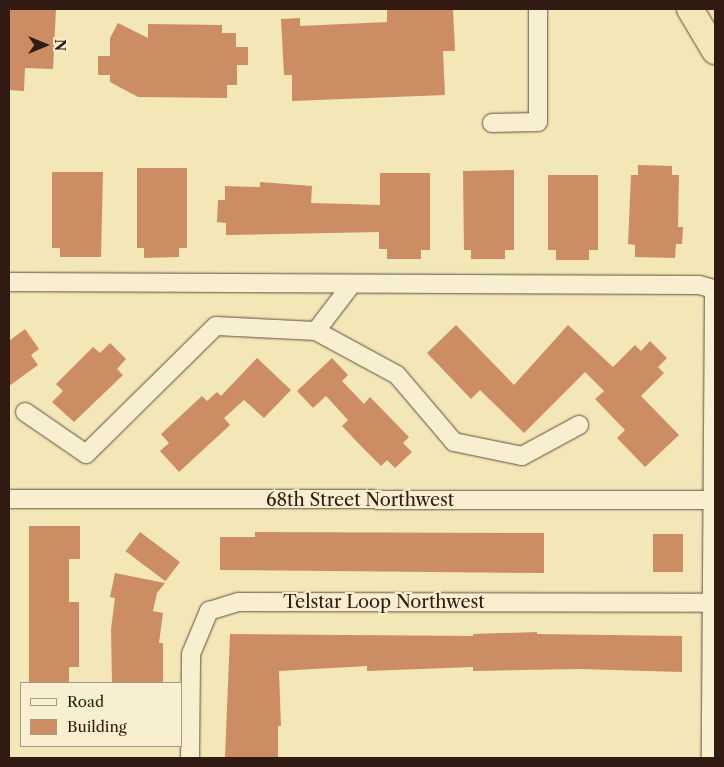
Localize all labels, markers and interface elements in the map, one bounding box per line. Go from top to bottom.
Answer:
north arrow [20,20,70,70]
text: N [51,39,69,51]
street label: 68th Street Northwest [266,489,454,511]
street label: Telstar Loop Northwest [283,591,485,613]
legend [20,682,182,747]
text: Road [67,692,104,711]
text: Building [67,717,127,736]

